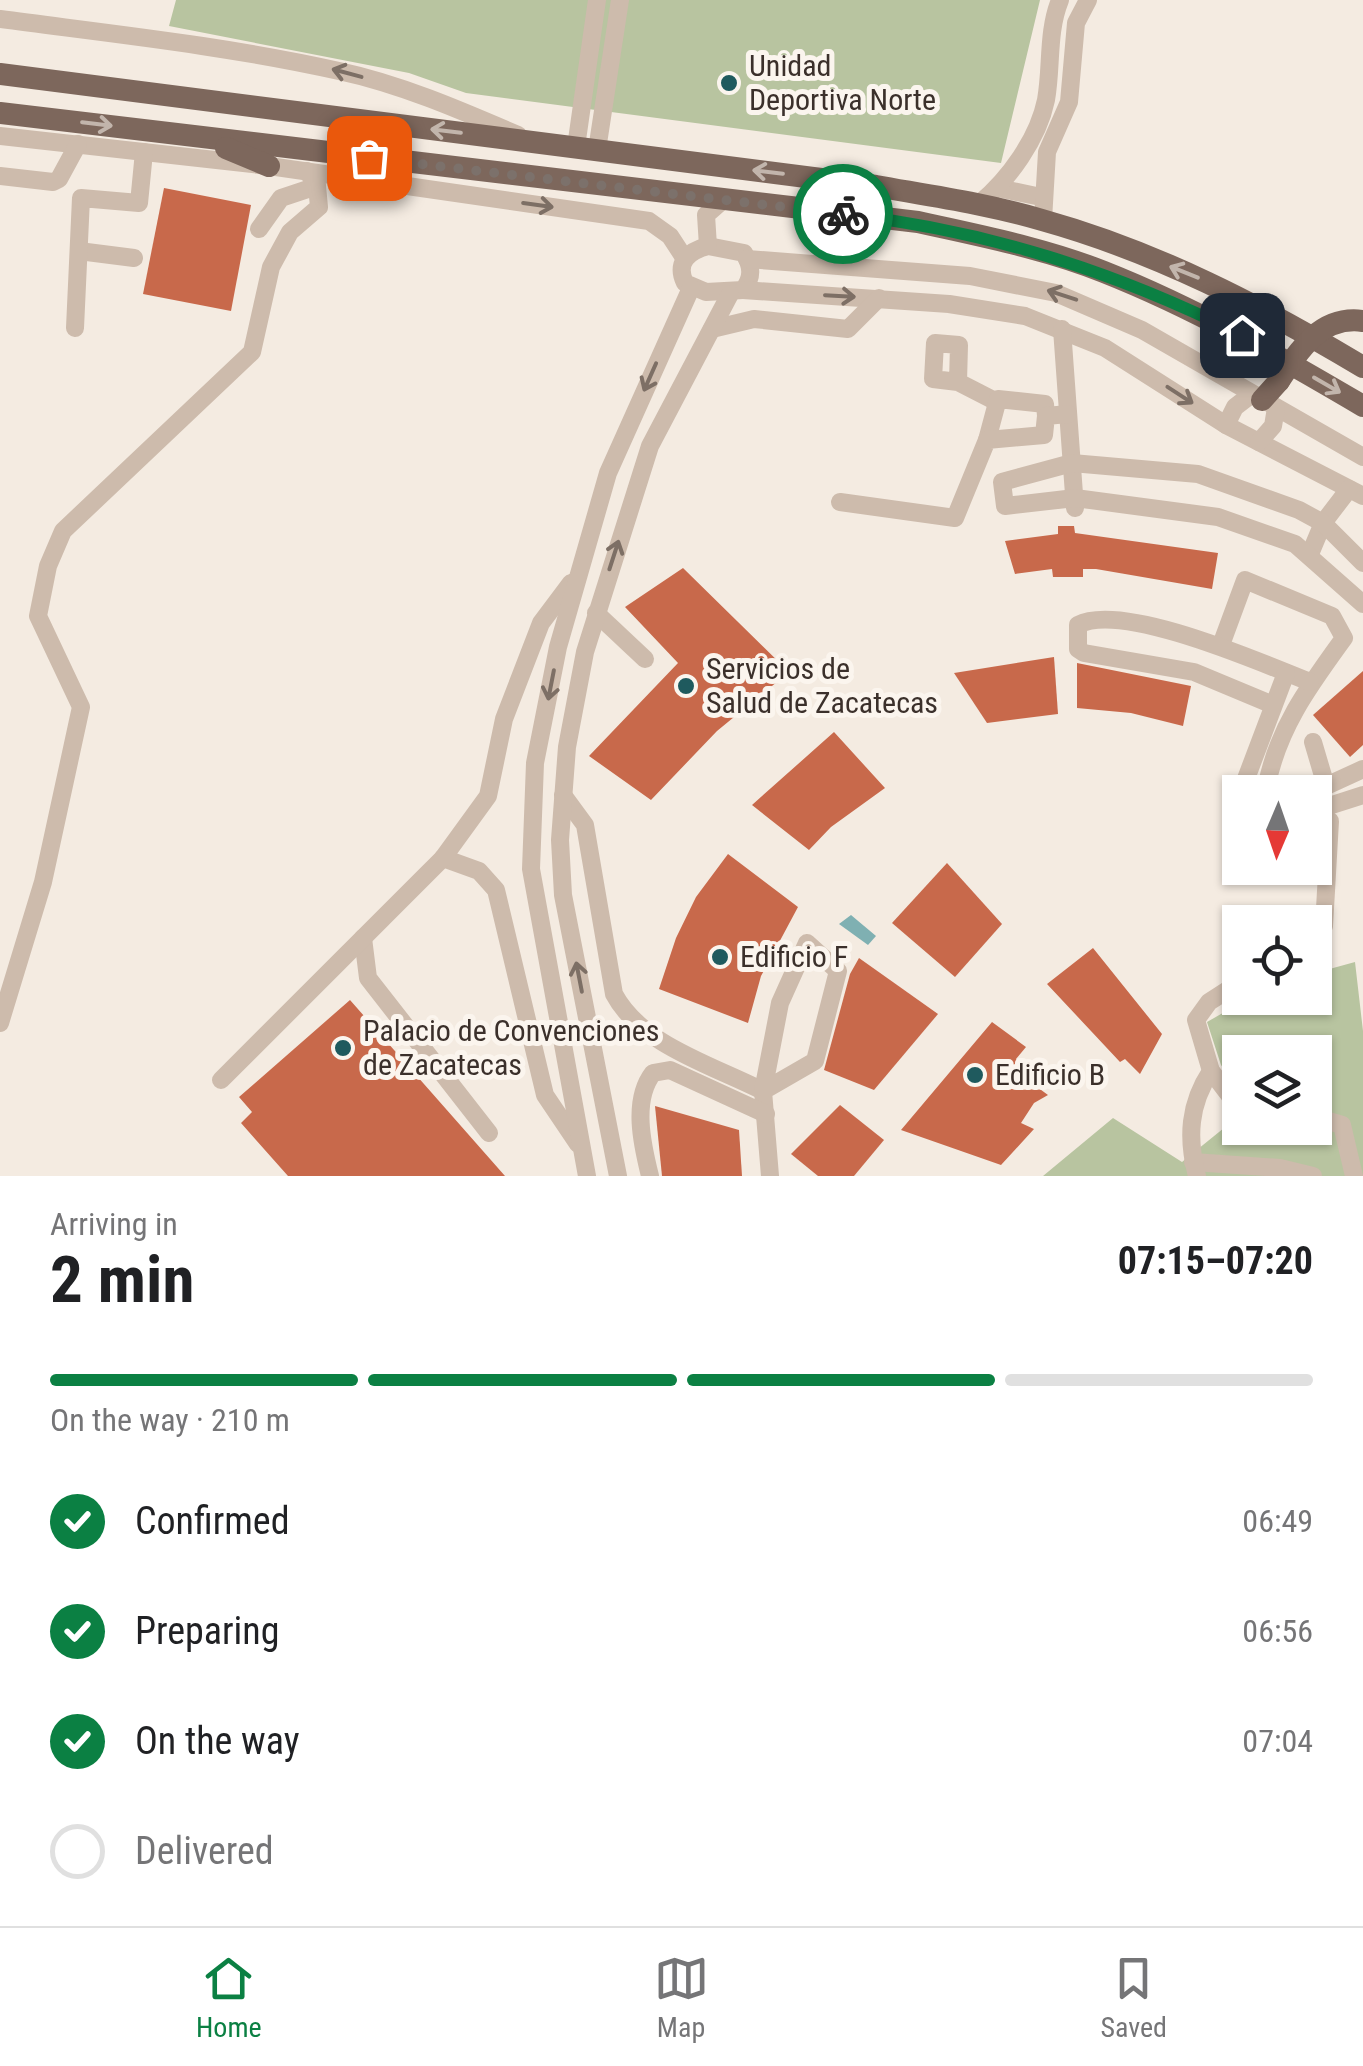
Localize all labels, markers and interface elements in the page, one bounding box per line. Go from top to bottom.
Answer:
place label: Unidad Deportiva Norte [749,48,936,117]
one-way arrow [331,63,363,82]
marker: Unidad Deportiva Norte [718,72,740,94]
one-way arrow [80,115,112,134]
pin [327,116,412,201]
one-way arrow [430,121,462,140]
icon: bag [342,131,397,186]
one-way arrow [752,162,785,181]
courier [793,164,893,264]
icon: bike [816,187,871,242]
one-way arrow [522,196,554,214]
one-way arrow [1170,261,1200,279]
one-way arrow [1046,285,1078,303]
one-way arrow [824,287,856,306]
pin [1200,293,1285,378]
icon: home [1215,308,1270,363]
one-way arrow [640,361,658,392]
one-way arrow [1312,375,1341,395]
one-way arrow [1165,384,1193,405]
one-way arrow [606,540,624,572]
place label: Servicios de Salud de Zacatecas [706,651,938,720]
one-way arrow [540,668,559,700]
marker: Servicios de Salud de Zacatecas [675,675,697,697]
north arrow [1222,775,1332,885]
map controls [1222,775,1332,1145]
button: locate [1222,905,1332,1015]
place label: Edificio F [740,939,848,974]
marker: Edificio F [709,946,731,968]
one-way arrow [568,962,587,994]
place label: Palacio de Convenciones de Zacatecas [363,1013,660,1082]
button: layers [1222,1035,1332,1145]
marker: Palacio de Convenciones de Zacatecas [332,1037,354,1059]
place label: Edificio B [995,1057,1105,1092]
marker: Edificio B [964,1064,986,1086]
text: Arriving in [50,1205,178,1243]
text: 07:15–07:20 [1118,1239,1313,1283]
text: 2 min [50,1242,194,1318]
text: On the way · 210 m [50,1401,290,1439]
icon: check [50,1494,105,1549]
text: Confirmed [135,1499,290,1543]
text: 06:49 [1242,1502,1313,1540]
icon: check [50,1604,105,1659]
text: Preparing [135,1609,280,1653]
text: 06:56 [1242,1612,1313,1650]
icon: check [50,1714,105,1769]
text: On the way [135,1719,300,1763]
text: 07:04 [1242,1722,1313,1760]
text: Delivered [135,1829,274,1873]
tab: Home [196,1951,262,2044]
tab: Map [654,1951,709,2044]
tab: Saved [1100,1951,1167,2044]

